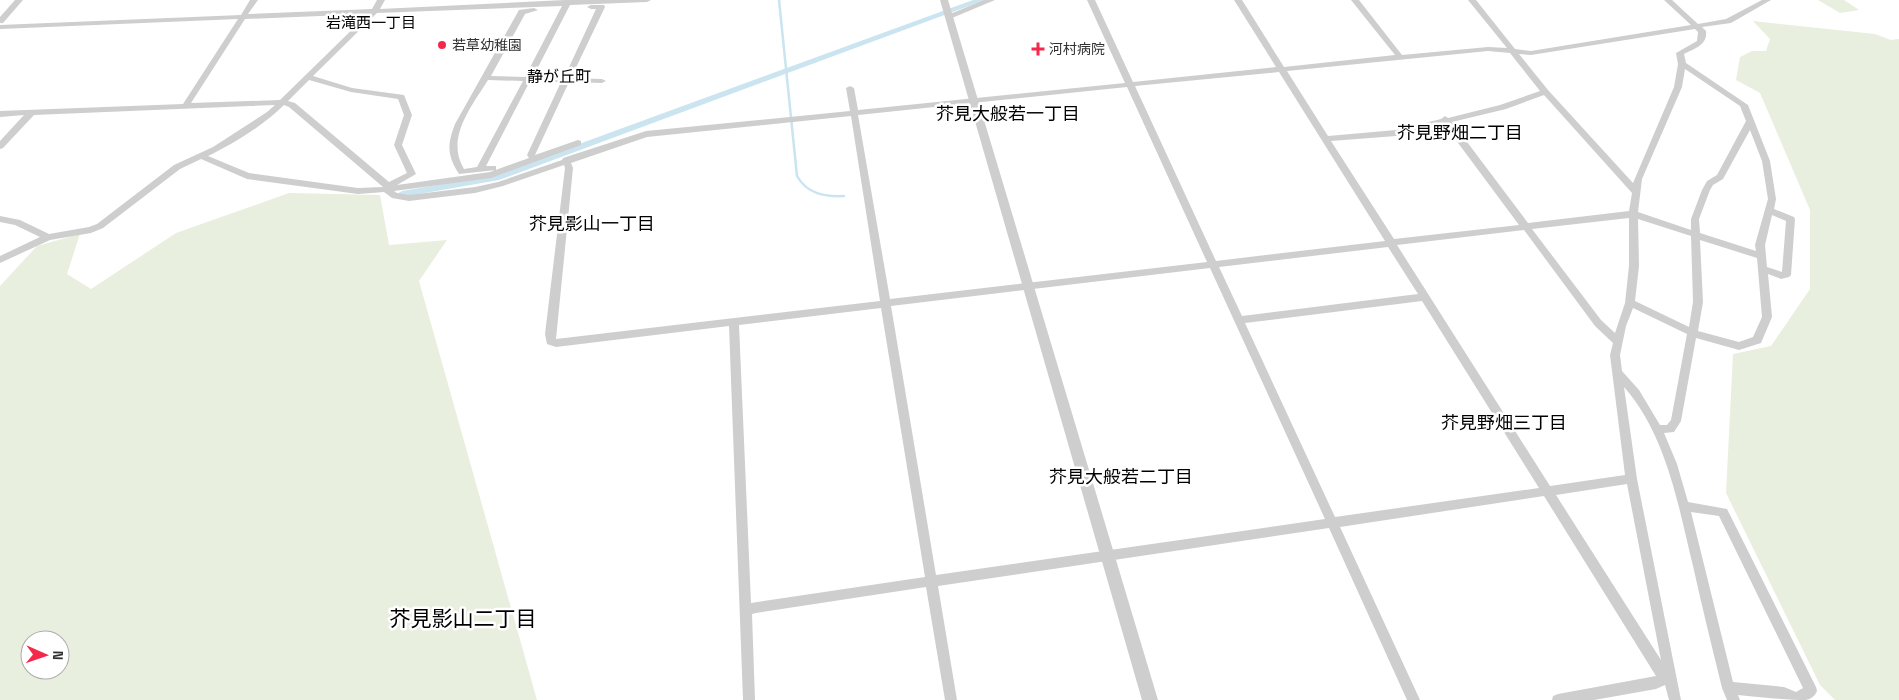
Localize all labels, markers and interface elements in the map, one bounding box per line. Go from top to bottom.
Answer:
district label: 岩滝西一丁目 [326,13,416,32]
place label: 若草幼稚園 [452,36,522,54]
marker: 若草幼稚園 [436,39,448,51]
place label: 河村病院 [1049,40,1105,58]
marker: 河村病院 [1031,42,1045,56]
district label: 静が丘町 [527,66,591,87]
district label: 芥見大般若一丁目 [936,102,1080,125]
district label: 芥見野畑二丁目 [1397,121,1523,144]
district label: 芥見影山一丁目 [529,212,655,235]
district label: 芥見野畑三丁目 [1441,411,1567,434]
district label: 芥見大般若二丁目 [1049,465,1193,488]
district label: 芥見影山二丁目 [390,605,537,632]
north arrow [20,630,70,680]
text: N [49,650,67,660]

